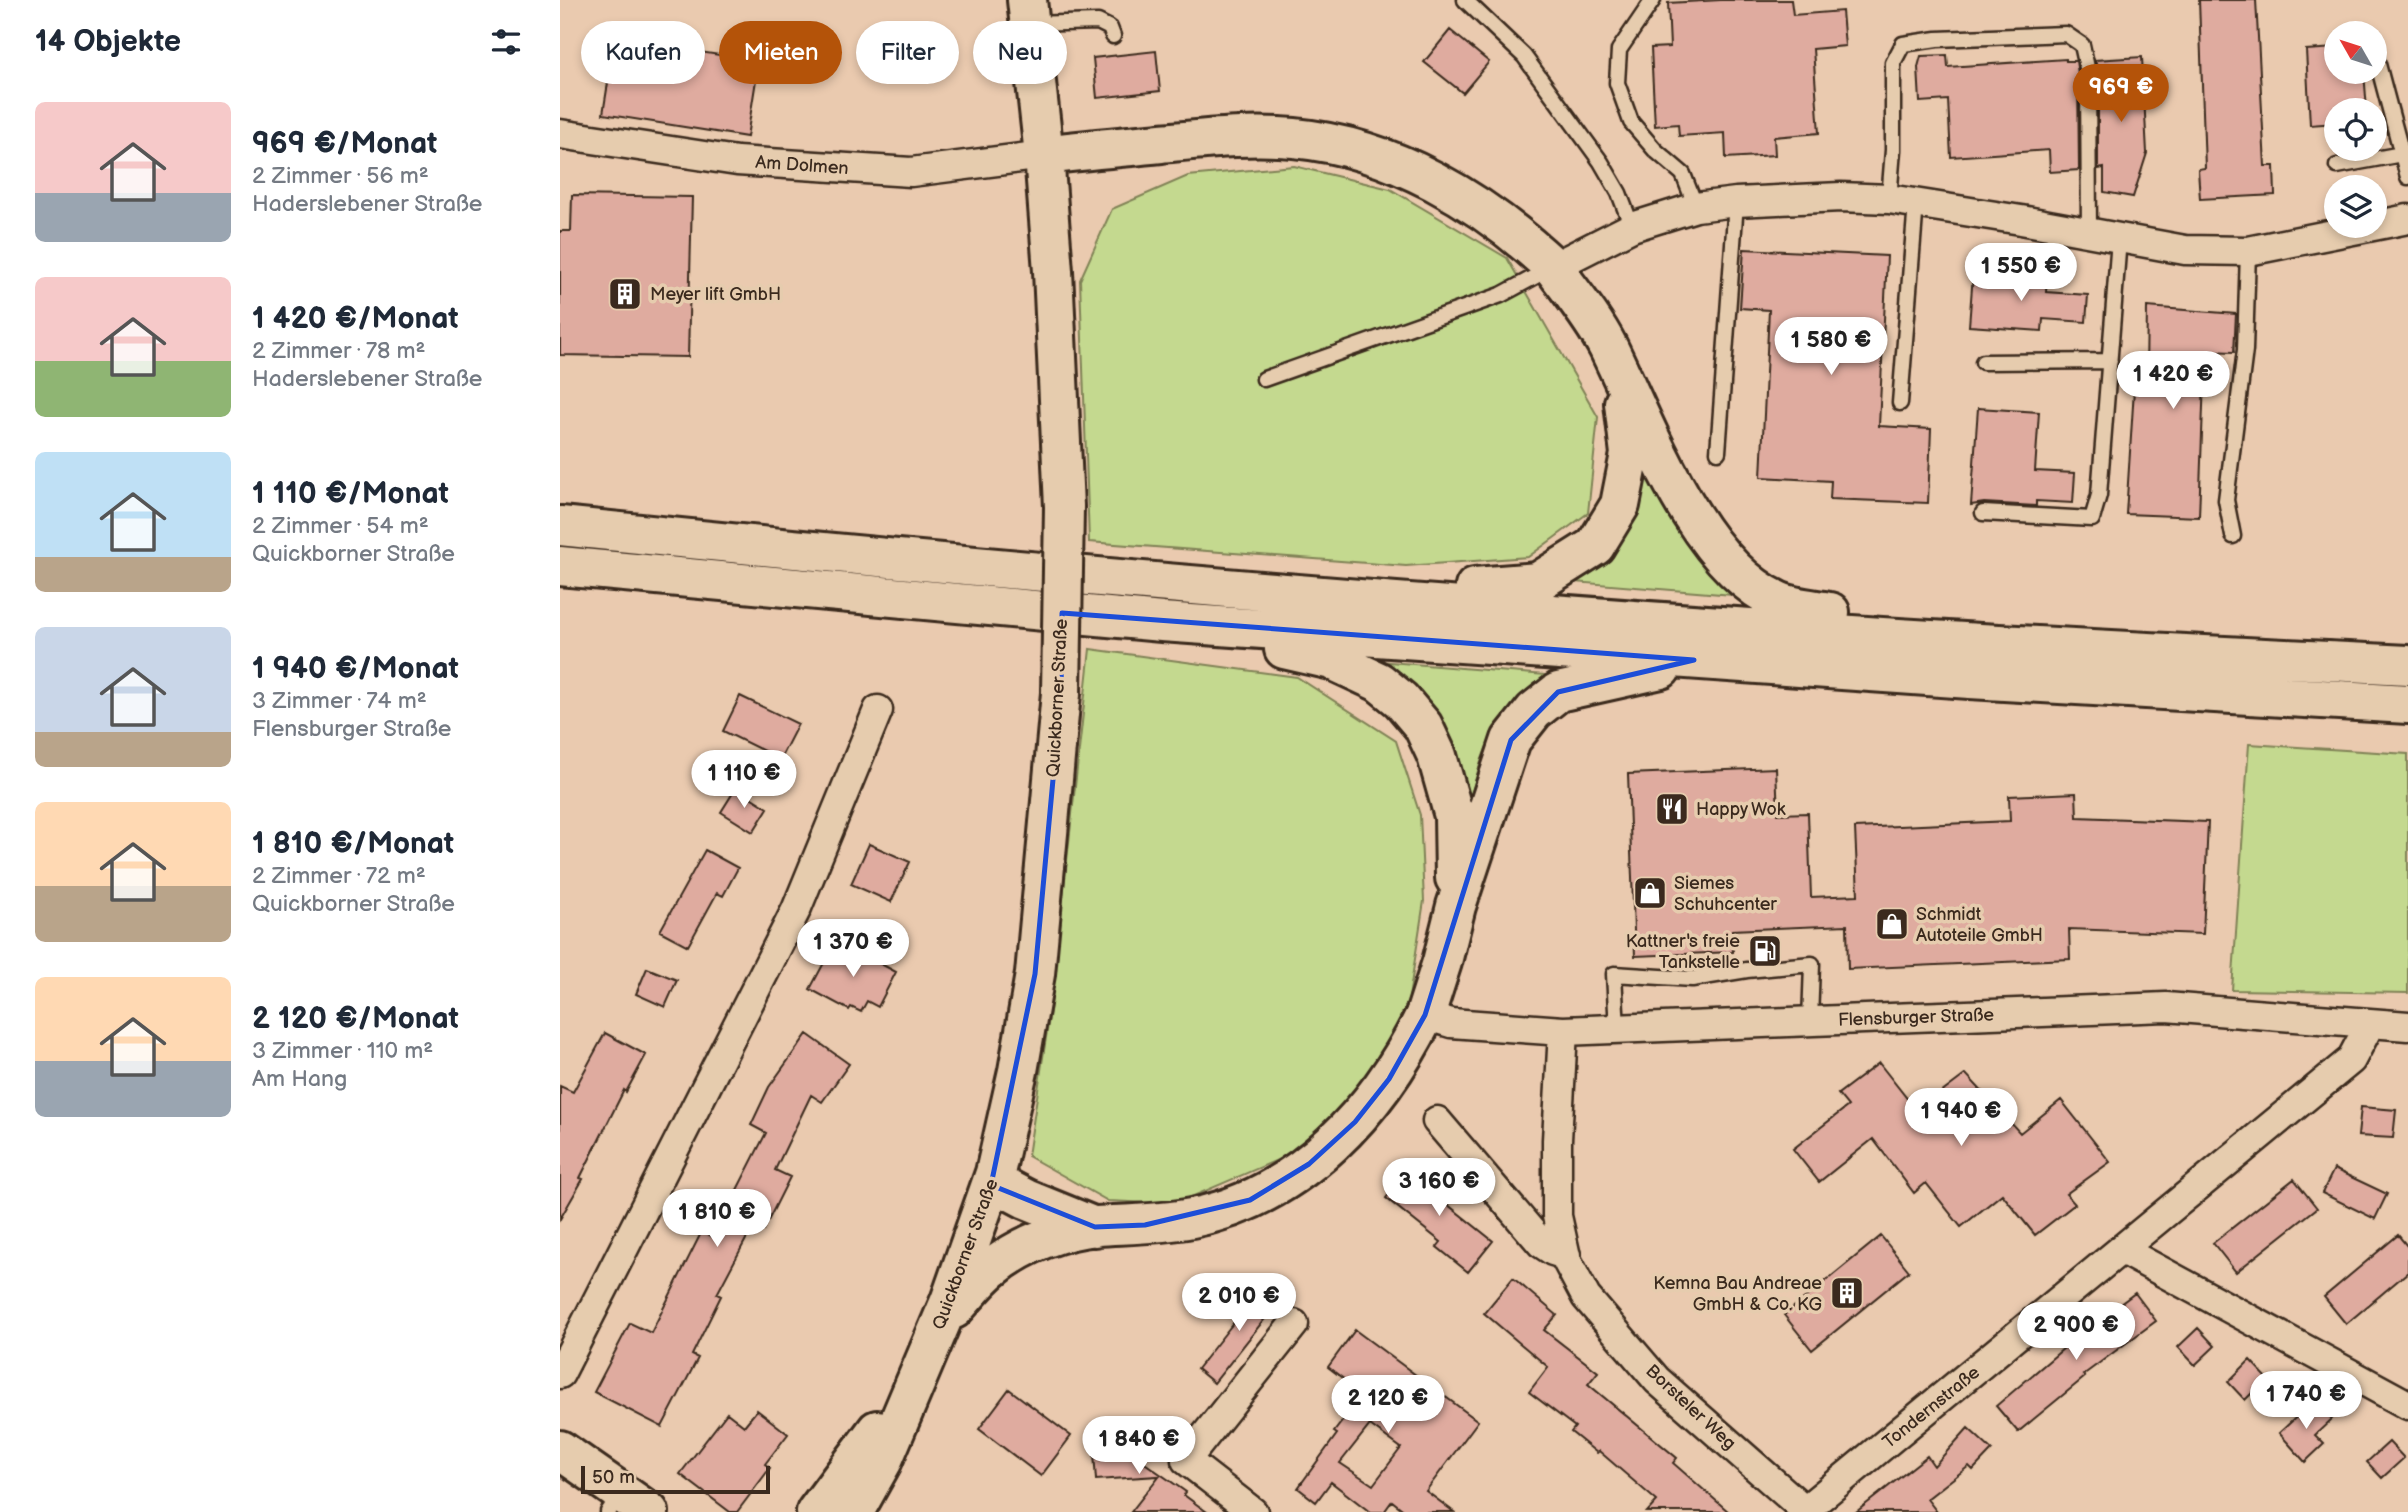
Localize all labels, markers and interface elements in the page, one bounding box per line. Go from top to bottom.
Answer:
chip: Kaufen [581,21,705,84]
chip: Mieten [719,21,842,84]
chip: Filter [856,21,959,84]
chip: Neu [973,21,1067,84]
north arrow [2324,21,2387,84]
map controls [2324,21,2387,238]
icon: filters [487,23,525,61]
text: 14 Objekte [35,24,181,60]
pin: 969 € [2072,64,2170,124]
text: 969 € [2089,73,2153,101]
button: locate [2324,98,2387,161]
text: 969 €/Monat [252,126,437,162]
icon: home [91,130,175,214]
street label: Am Dolmen [755,152,849,179]
text: 2 Zimmer · 56 m² [252,162,429,190]
button: layers [2324,175,2387,238]
text: Haderslebener Straße [252,190,483,218]
pin: 1 550 € [1956,244,2086,303]
text: 1 550 € [1981,252,2061,280]
building icon: Meyer lift GmbH [606,275,644,313]
place label: Meyer lift GmbH [650,284,781,305]
text: 1 420 €/Monat [252,301,459,337]
icon: home [91,305,175,389]
pin: 1 580 € [1766,318,1896,377]
text: 1 580 € [1791,326,1871,354]
text: 2 Zimmer · 78 m² [252,337,426,365]
pin: 1 420 € [2108,352,2238,411]
text: 1 420 € [2133,360,2213,388]
text: Haderslebener Straße [252,365,483,393]
text: 1 110 €/Monat [252,476,449,512]
icon: home [91,480,175,564]
text: 2 Zimmer · 54 m² [252,512,429,540]
text: Quickborner Straße [252,540,455,568]
street label: Quickborner Straße [1043,618,1072,778]
text: 1 940 €/Monat [252,651,459,687]
icon: home [91,655,175,739]
text: 3 Zimmer · 74 m² [252,687,427,715]
text: Flensburger Straße [252,715,451,743]
pin: 1 110 € [679,750,809,810]
text: 1 110 € [707,759,781,787]
restaurant icon: Happy Wok [1653,790,1691,828]
place label: Happy Wok [1696,799,1786,820]
text: 1 810 €/Monat [252,826,454,862]
icon: home [91,830,175,914]
text: 2 Zimmer · 72 m² [252,862,426,890]
place label: Siemes Schuhcenter [1674,873,1777,915]
shop icon: Siemes Schuhcenter [1631,874,1669,912]
text: Quickborner Straße [252,890,455,918]
place label: Schmidt Autoteile GmbH [1916,904,2043,946]
shop icon: Schmidt Autoteile GmbH [1873,905,1911,943]
pin: 1 370 € [788,920,918,979]
text: 1 370 € [813,928,893,956]
place label: Kattner's freie Tankstelle [1626,931,1740,973]
fuel station icon: Kattner's freie Tankstelle [1746,932,1784,970]
text: 2 120 €/Monat [252,1001,459,1037]
street label: Flensburger Straße [1838,1004,1995,1031]
icon: home [91,1005,175,1089]
text: 3 Zimmer · 110 m² [252,1037,433,1065]
text: Am Hang [252,1065,347,1093]
pin: 1 940 € [1896,1088,2026,1148]
text: 1 940 € [1921,1097,2001,1125]
pin: 3 160 € [1374,1158,1504,1218]
text: 3 160 € [1398,1167,1480,1195]
street label: Quickborner Straße [928,1176,1003,1332]
pin: 1 810 € [652,1190,782,1249]
text: 1 810 € [678,1198,756,1226]
place label: Kemna Bau Andreae GmbH & Co. KG [1653,1273,1822,1315]
pin: 2 010 € [1174,1274,1304,1333]
building icon: Kemna Bau Andreae GmbH & Co. KG [1828,1274,1866,1312]
text: 2 010 € [1198,1282,1280,1310]
pin: 2 900 € [2011,1302,2141,1362]
text: 2 900 € [2033,1311,2119,1339]
street label: Borsteler Weg [1641,1360,1740,1454]
street label: Tondernstraße [1879,1362,1984,1453]
pin: 1 740 € [2241,1372,2371,1431]
pin: 2 120 € [1323,1376,1453,1435]
text: 1 740 € [2266,1380,2346,1408]
text: 2 120 € [1348,1384,1428,1412]
pin: 1 840 € [1074,1416,1204,1476]
text: 1 840 € [1098,1425,1180,1453]
scale bar [581,1463,770,1495]
text: 50 m [592,1466,635,1489]

